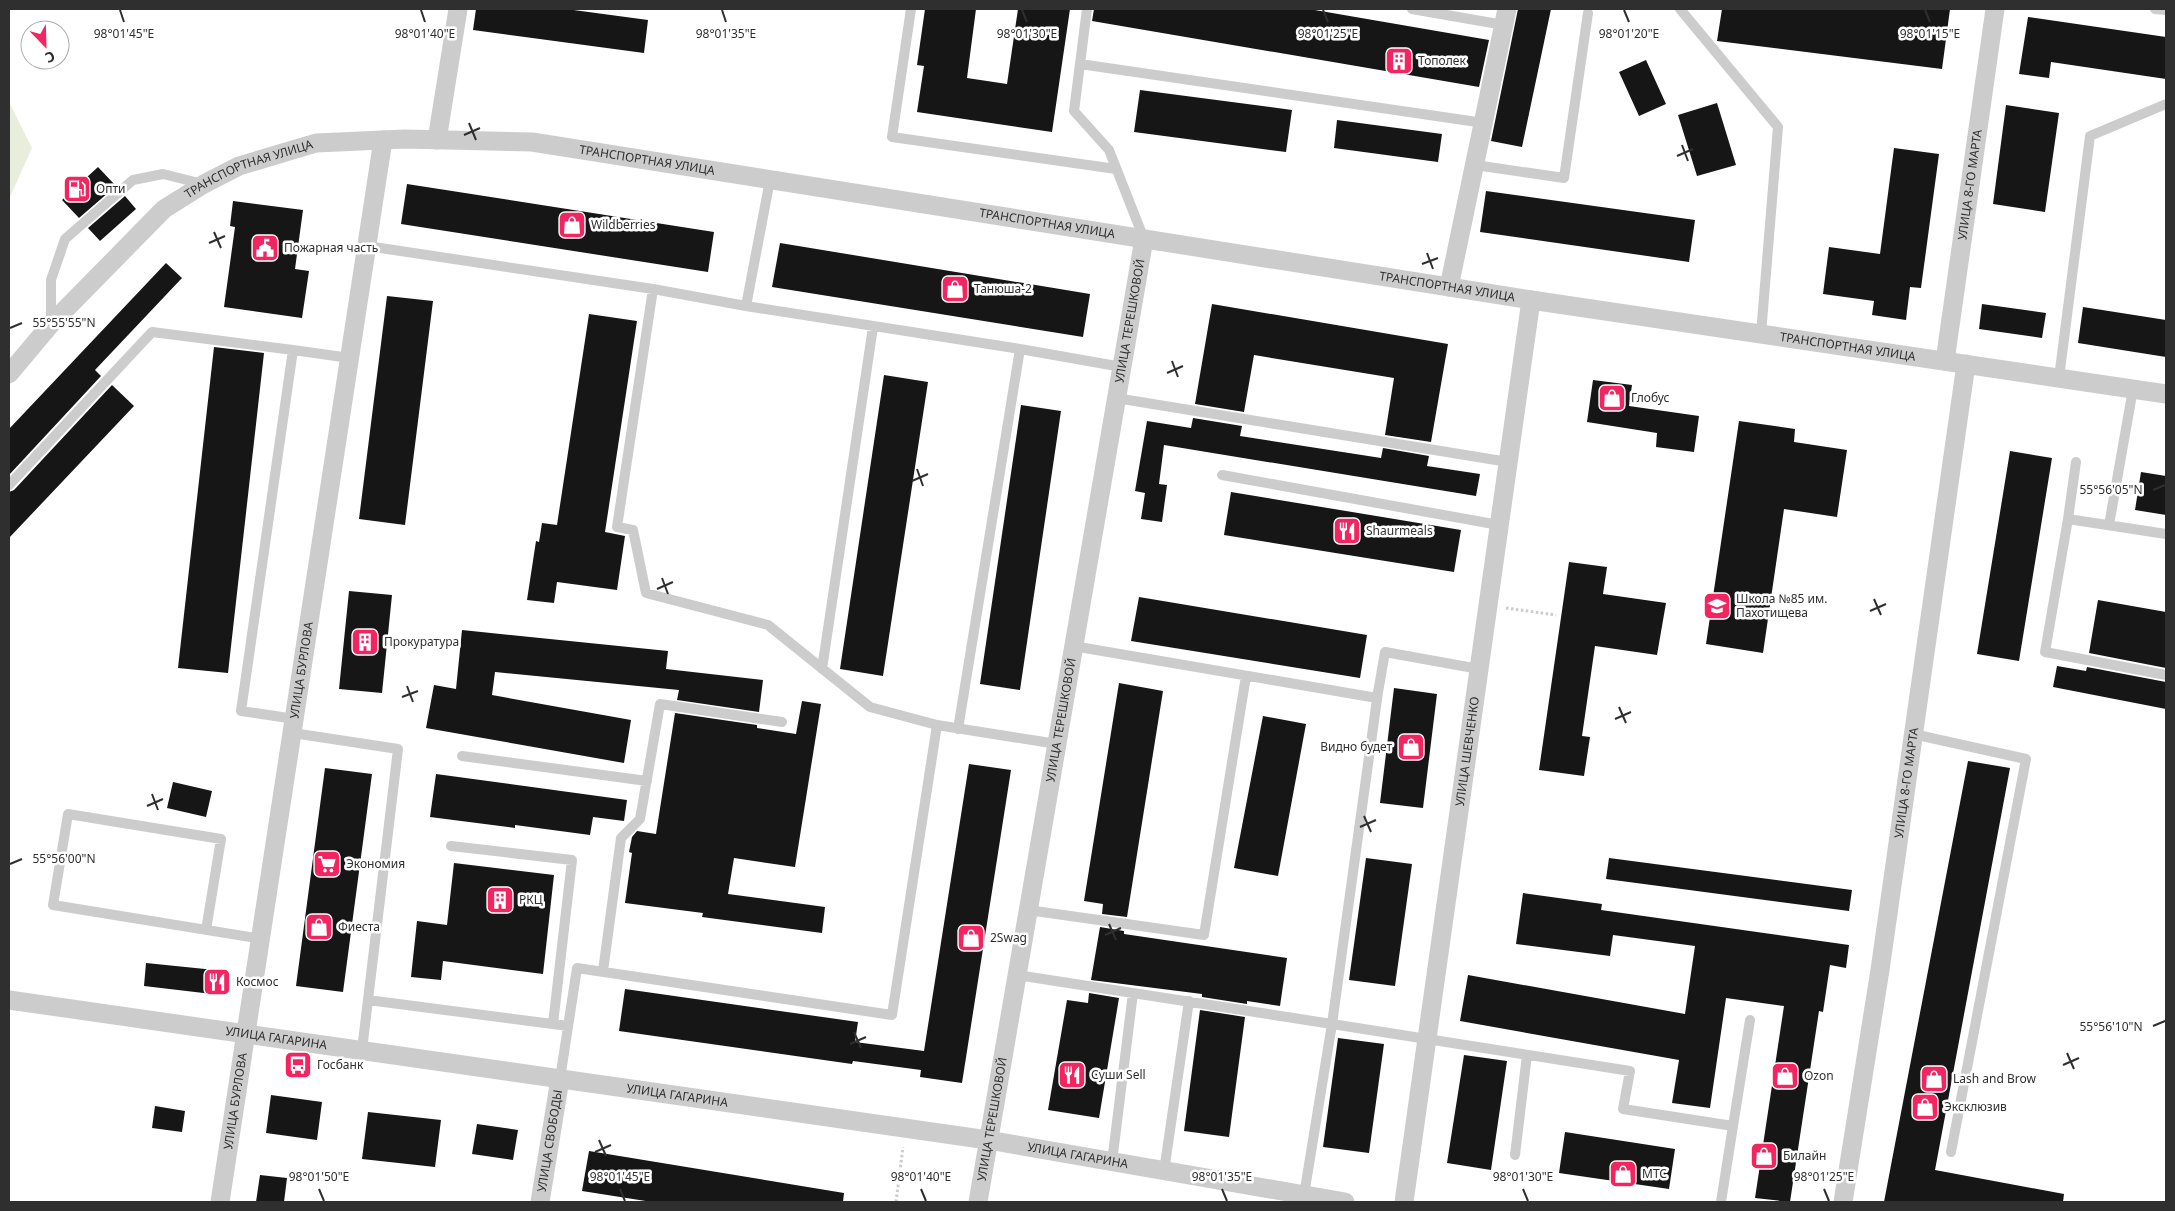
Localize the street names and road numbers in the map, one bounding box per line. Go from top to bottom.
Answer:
street label: УЛИЦА 8-ГО МАРТА [1953,128,1986,241]
street label: ТРАНСПОРТНАЯ УЛИЦА [181,135,315,202]
street label: ТРАНСПОРТНАЯ УЛИЦА [578,141,717,179]
street label: ТРАНСПОРТНАЯ УЛИЦА [978,204,1117,242]
street label: УЛИЦА ТЕРЕШКОВОЙ [1110,258,1148,384]
street label: ТРАНСПОРТНАЯ УЛИЦА [1378,267,1517,305]
street label: ТРАНСПОРТНАЯ УЛИЦА [1779,328,1917,365]
street label: УЛИЦА БУРЛОВА [285,620,317,720]
street label: УЛИЦА ТЕРЕШКОВОЙ [1042,657,1080,783]
street label: УЛИЦА ШЕВЧЕНКО [1451,695,1483,807]
street label: УЛИЦА 8-ГО МАРТА [1890,726,1922,839]
street label: УЛИЦА ГАГАРИНА [225,1022,329,1053]
street label: УЛИЦА БУРЛОВА [219,1051,251,1151]
street label: УЛИЦА ТЕРЕШКОВОЙ [973,1056,1011,1182]
street label: УЛИЦА ГАГАРИНА [625,1079,729,1111]
street label: УЛИЦА СВОБОДЫ [533,1088,566,1193]
street label: УЛИЦА ГАГАРИНА [1026,1138,1130,1172]

